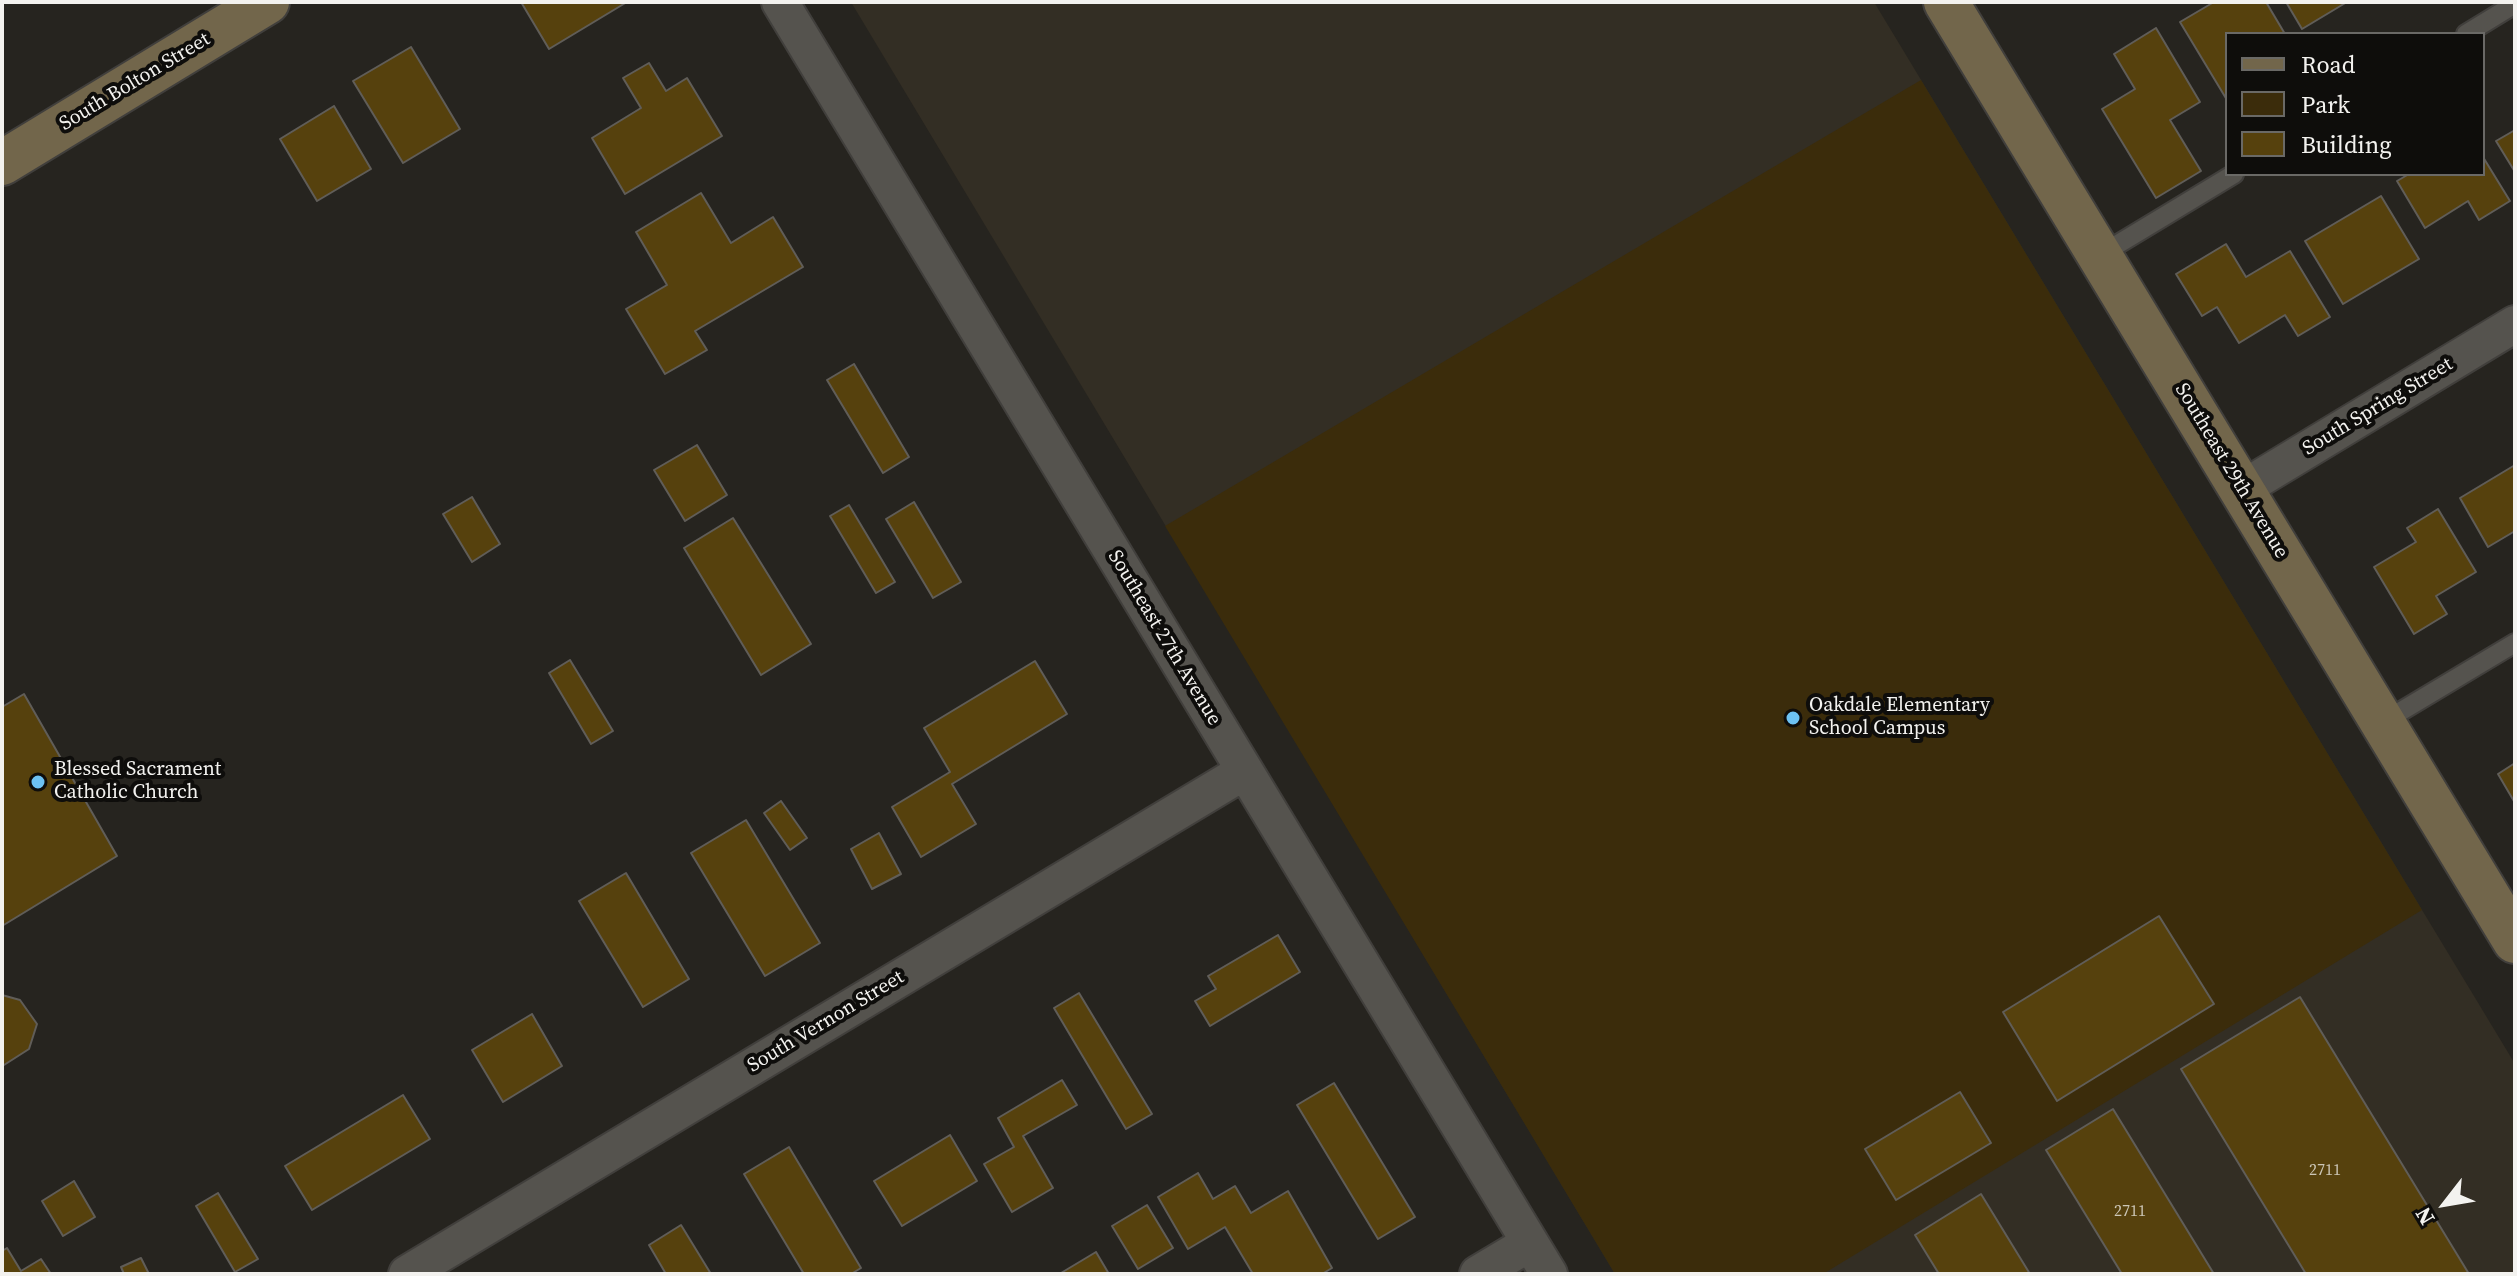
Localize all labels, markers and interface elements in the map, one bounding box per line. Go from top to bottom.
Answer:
street label: South Bolton Street [55,28,215,136]
legend [2225,32,2485,176]
text: Road [2301,48,2355,81]
text: Park [2301,88,2350,121]
text: Building [2301,128,2392,161]
street label: South Spring Street [2299,353,2457,461]
street label: Southeast 29th Avenue [2169,379,2293,563]
street label: Southeast 27th Avenue [1102,546,1226,730]
place label: Oakdale Elementary School Campus [1809,694,1990,741]
marker: Oakdale Elementary School Campus [1784,709,1802,727]
place label: Blessed Sacrament Catholic Church [54,758,221,805]
marker: Blessed Sacrament Catholic Church [29,773,47,791]
street label: South Vernon Street [743,966,909,1078]
house number: 2711 [2309,1161,2341,1181]
north arrow [2405,1164,2485,1244]
house number: 2711 [2114,1202,2146,1222]
text: N [2407,1202,2441,1231]

